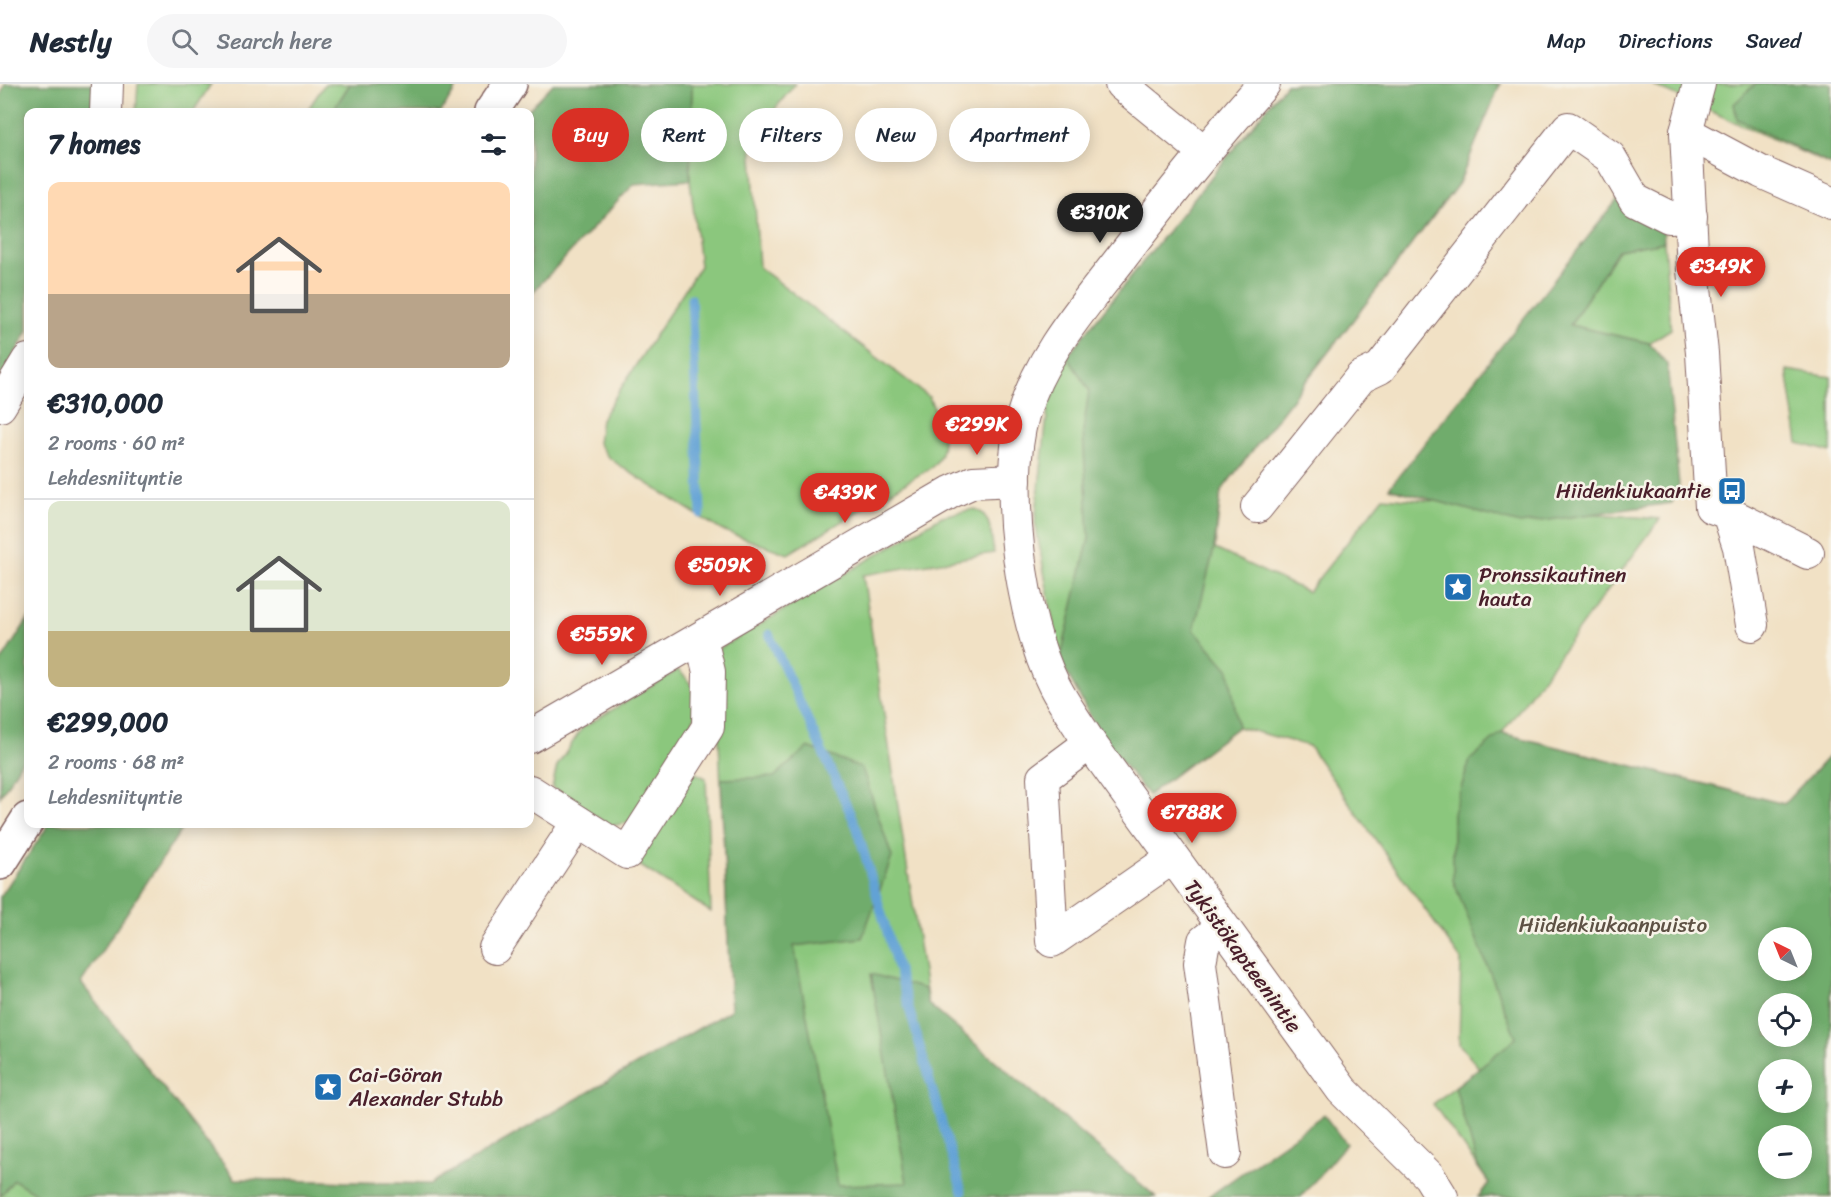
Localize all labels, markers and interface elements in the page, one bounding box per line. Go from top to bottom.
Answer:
search box [147,14,567,68]
text: Nestly [30,17,111,66]
text: Search here [216,22,332,61]
text: Map [1547,22,1585,60]
text: Directions [1618,22,1713,60]
text: Saved [1746,22,1801,60]
icon: search [168,25,201,58]
chip: Buy [552,108,629,162]
chip: Rent [641,108,727,162]
chip: Filters [739,108,843,162]
chip: New [855,108,937,162]
chip: Apartment [949,108,1090,162]
text: 7 homes [48,121,140,167]
icon: filters [477,128,510,161]
pin: €310K [1058,193,1142,244]
text: €310K [1071,195,1129,230]
icon: home [225,221,333,329]
pin: €349K [1679,247,1763,298]
text: €349K [1690,249,1752,284]
text: €310,000 [48,380,163,426]
pin: €299K [935,405,1019,456]
text: €299K [946,407,1008,442]
text: 2 rooms · 60 m² [48,426,185,461]
text: Lehdesniityntie [48,461,183,496]
place label: Hiidenkiukaantie [1556,472,1711,510]
pin: €439K [803,473,887,524]
text: €439K [814,475,876,510]
bus stop icon: Hiidenkiukaantie [1716,475,1748,507]
icon: home [225,540,333,648]
pin: €509K [678,546,762,597]
text: €509K [689,548,751,583]
place label: Pronssikautinen hauta [1478,556,1626,618]
place icon: Pronssikautinen hauta [1442,571,1474,603]
pin: €559K [560,615,644,666]
text: €559K [571,617,633,652]
text: €299,000 [48,699,168,745]
text: 2 rooms · 68 m² [48,745,184,780]
text: Lehdesniityntie [48,780,183,815]
pin: €788K [1150,793,1234,844]
text: €788K [1162,795,1222,830]
street label: Tykistökapteenintie [1174,871,1312,1041]
park label: Hiidenkiukaanpuisto [1519,906,1708,944]
north arrow [1758,927,1812,981]
map controls [1758,927,1812,1179]
button: locate [1758,993,1812,1047]
place label: Cai-Göran Alexander Stubb [348,1056,503,1118]
button: + [1758,1059,1812,1113]
place icon: Cai-Göran Alexander Stubb [312,1071,344,1103]
button: − [1758,1125,1812,1179]

